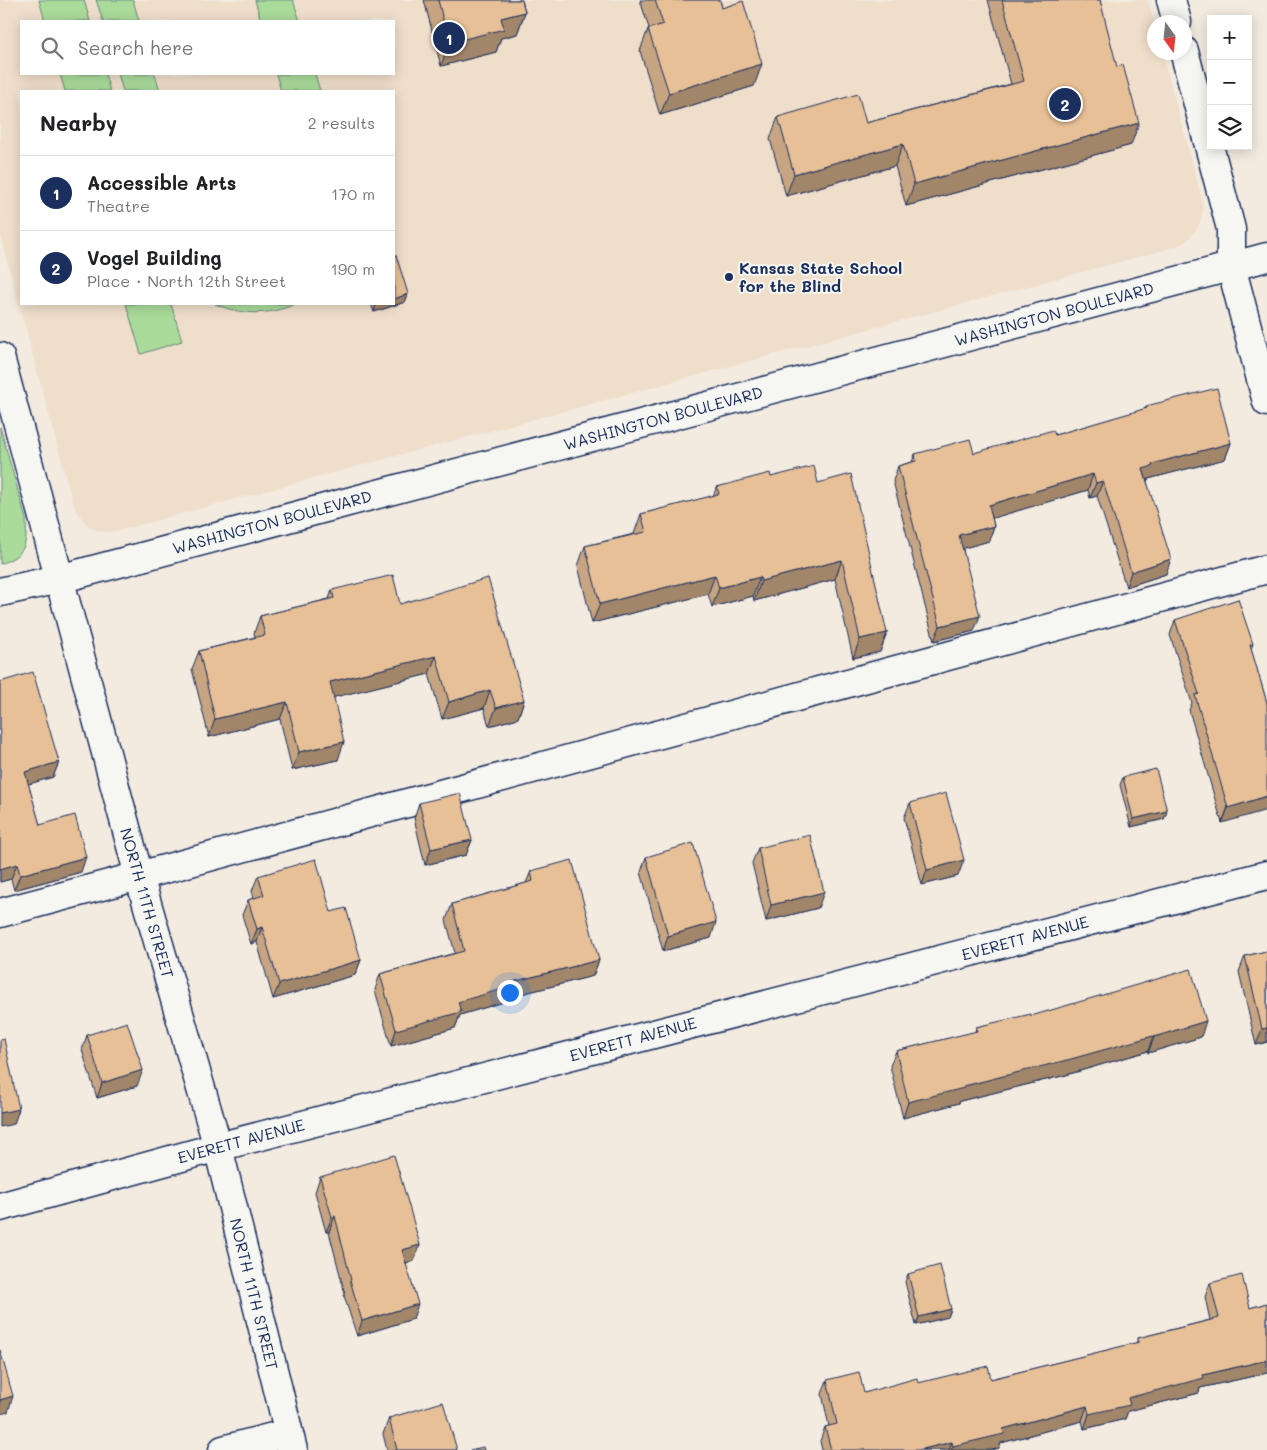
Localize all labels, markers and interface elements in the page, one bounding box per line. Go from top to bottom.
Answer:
north arrow [1147,15,1192,60]
map controls [1207,15,1252,150]
button: + [1207,15,1252,60]
pin: 1 [433,19,465,57]
search box [20,20,395,75]
icon: search [38,34,66,62]
text: Search here [78,35,194,60]
button: − [1207,60,1252,105]
pin: 2 [1049,85,1081,123]
button: layers [1207,105,1252,150]
text: Nearby [40,109,117,136]
text: 2 results [308,112,375,133]
text: Accessible Arts [87,170,236,195]
text: 1 [52,183,60,204]
text: 170 m [331,183,375,204]
text: Theatre [87,195,150,216]
text: Vogel Building [87,245,222,270]
place label: Kansas State School for the Blind [739,257,902,296]
text: 2 [52,258,60,279]
text: 190 m [331,258,375,279]
text: Place · North 12th Street [87,270,286,291]
marker: Kansas State School for the Blind [723,271,735,283]
street label: WASHINGTON BOULEVARD [952,277,1156,350]
street label: WASHINGTON BOULEVARD [561,381,765,454]
street label: WASHINGTON BOULEVARD [170,485,374,558]
street label: NORTH 11TH STREET [116,825,179,980]
street label: EVERETT AVENUE [959,910,1091,965]
your location [497,980,523,1006]
street label: EVERETT AVENUE [567,1011,699,1066]
street label: EVERETT AVENUE [175,1113,307,1168]
street label: NORTH 11TH STREET [226,1216,283,1372]

